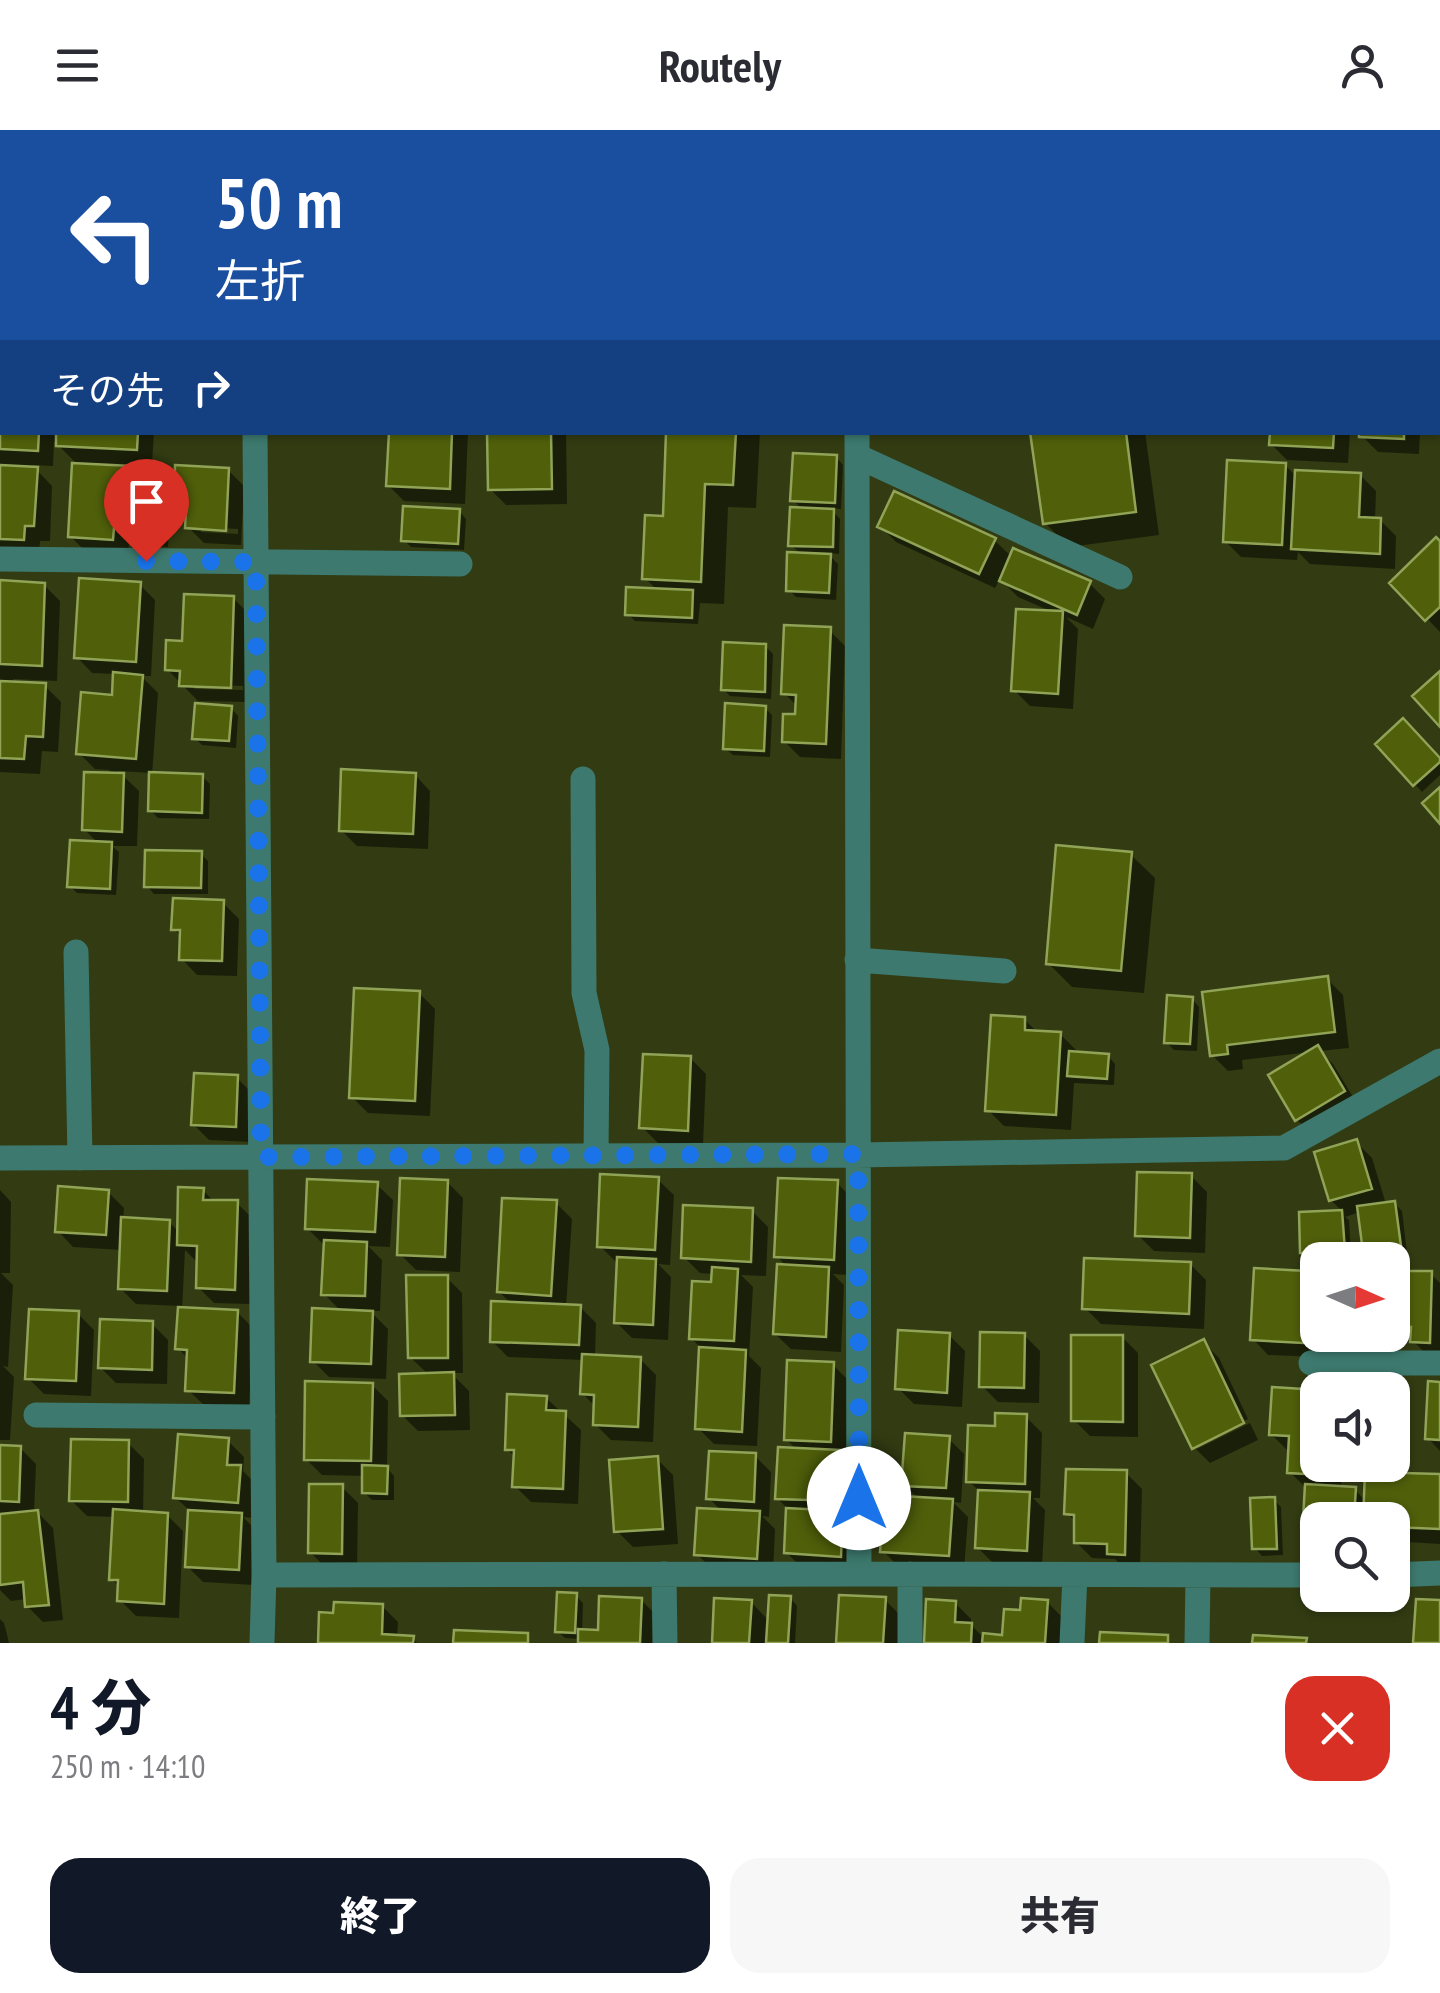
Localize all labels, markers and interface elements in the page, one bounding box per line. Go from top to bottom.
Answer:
text: Routely [659,36,781,94]
icon: menu [50,38,105,93]
icon: person [1335,38,1390,93]
text: 50 m [215,157,343,247]
icon: left [50,170,180,300]
text: 左折 [215,251,305,309]
icon: right [184,360,239,415]
text: その先 [50,365,164,414]
pin [104,459,189,562]
icon: arrive [119,474,174,529]
north arrow [1300,1242,1410,1352]
map controls [1300,1242,1410,1612]
button: sound [1300,1372,1410,1482]
position arrow [807,1446,911,1550]
button: search [1300,1502,1410,1612]
text: 4 分 [50,1668,151,1746]
button: close [1285,1676,1390,1781]
text: 250 m · 14:10 [50,1745,205,1787]
button: 終了 [50,1858,710,1973]
button: 共有 [730,1858,1390,1973]

